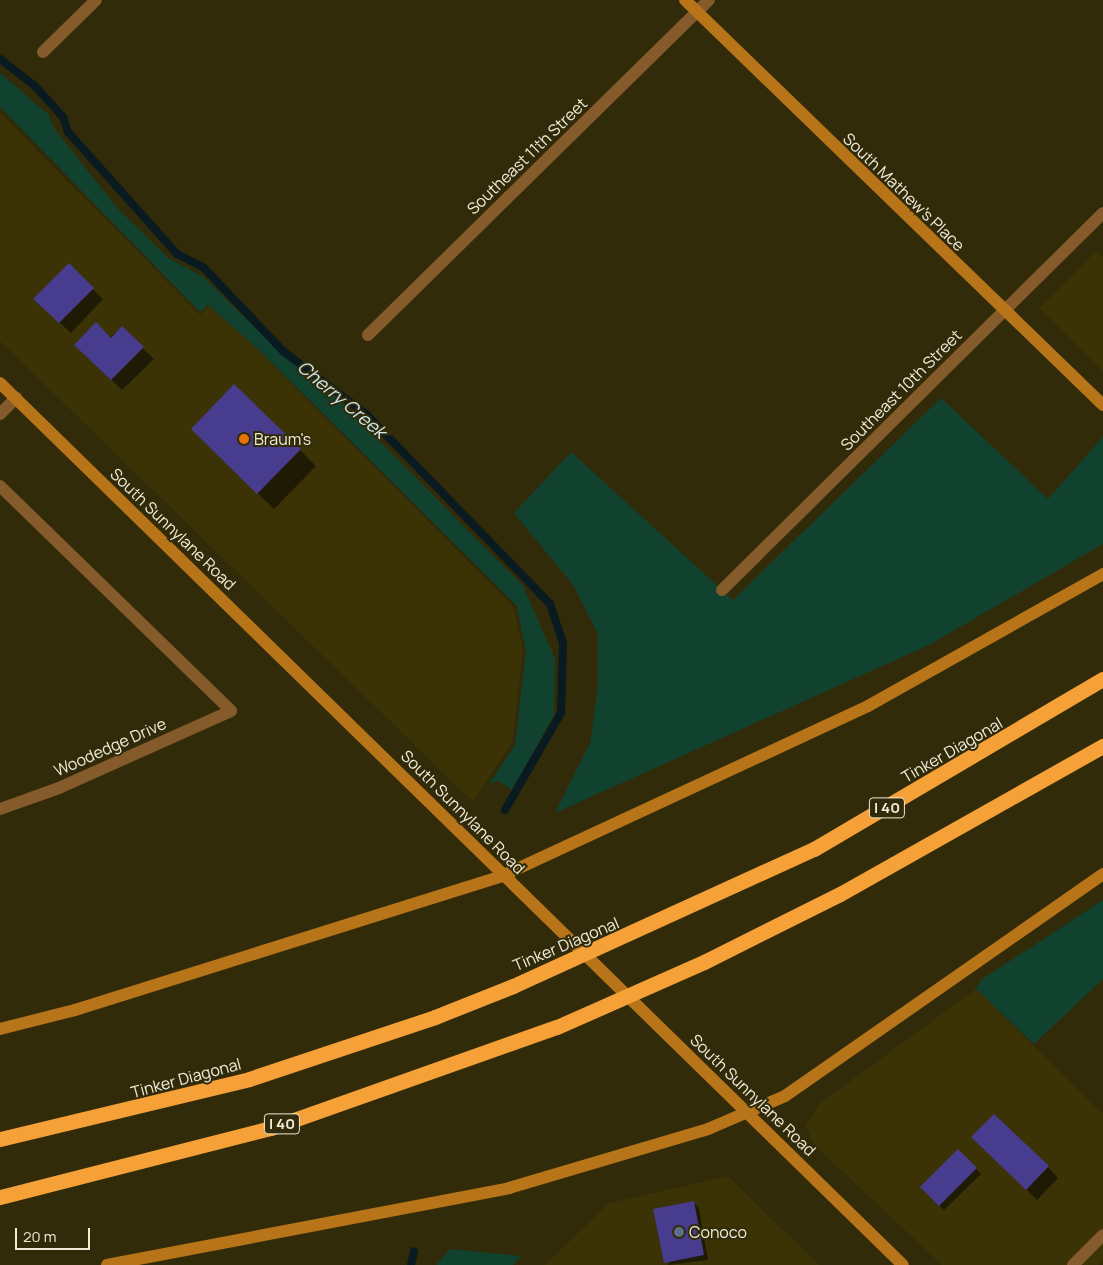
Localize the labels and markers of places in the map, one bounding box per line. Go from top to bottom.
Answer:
place label: Braum's [254,429,311,449]
marker: Braum's [238,433,250,445]
place label: Conoco [689,1222,747,1242]
marker: Conoco [673,1226,685,1238]

